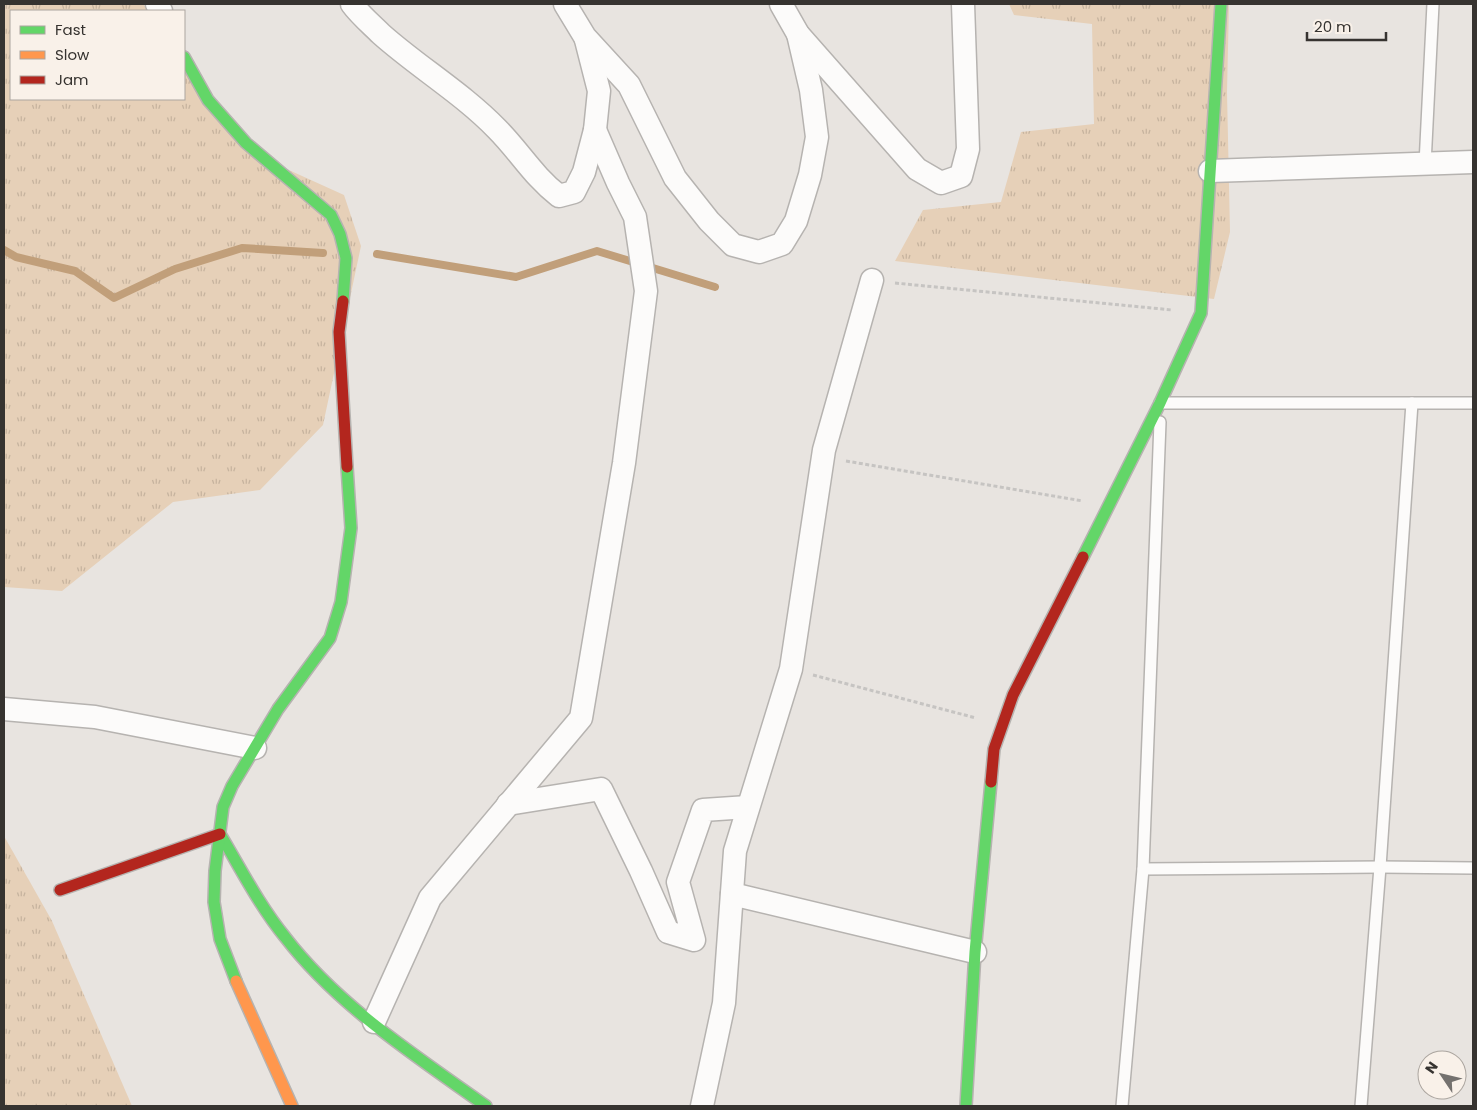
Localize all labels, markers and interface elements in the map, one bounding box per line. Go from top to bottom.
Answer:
legend [10,10,185,100]
scale bar [1307,10,1386,42]
text: 20 m [1314,16,1352,37]
text: Fast [55,19,86,40]
text: Slow [55,44,90,65]
text: Jam [55,69,89,90]
north arrow [1417,1050,1467,1100]
text: N [1420,1057,1443,1078]

